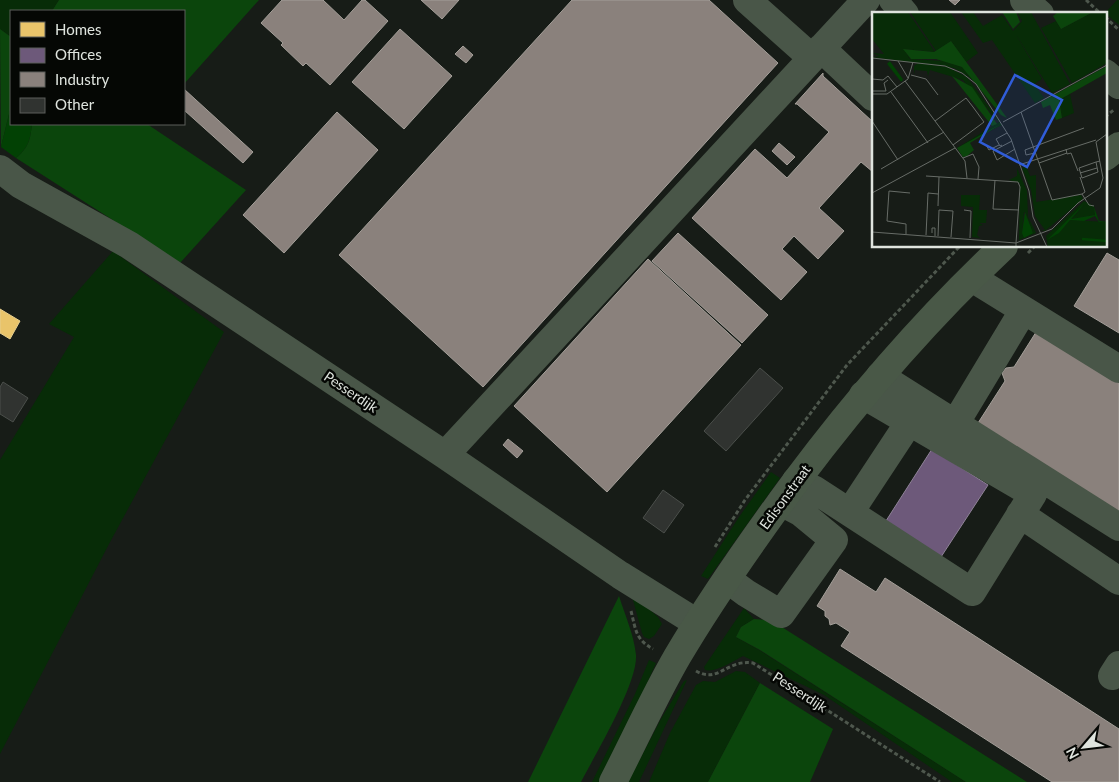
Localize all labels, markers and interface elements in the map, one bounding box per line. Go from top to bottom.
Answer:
legend [10,10,185,125]
inset map [872,12,1106,248]
text: Homes [55,20,101,38]
text: Offices [55,45,102,63]
text: Industry [55,70,110,88]
text: Other [55,95,95,113]
street label: Pesserdijk [321,367,382,416]
street label: Edisonstraat [755,461,814,532]
street label: Pesserdijk [770,668,831,716]
north arrow [1059,722,1109,772]
text: N [1062,745,1082,762]

